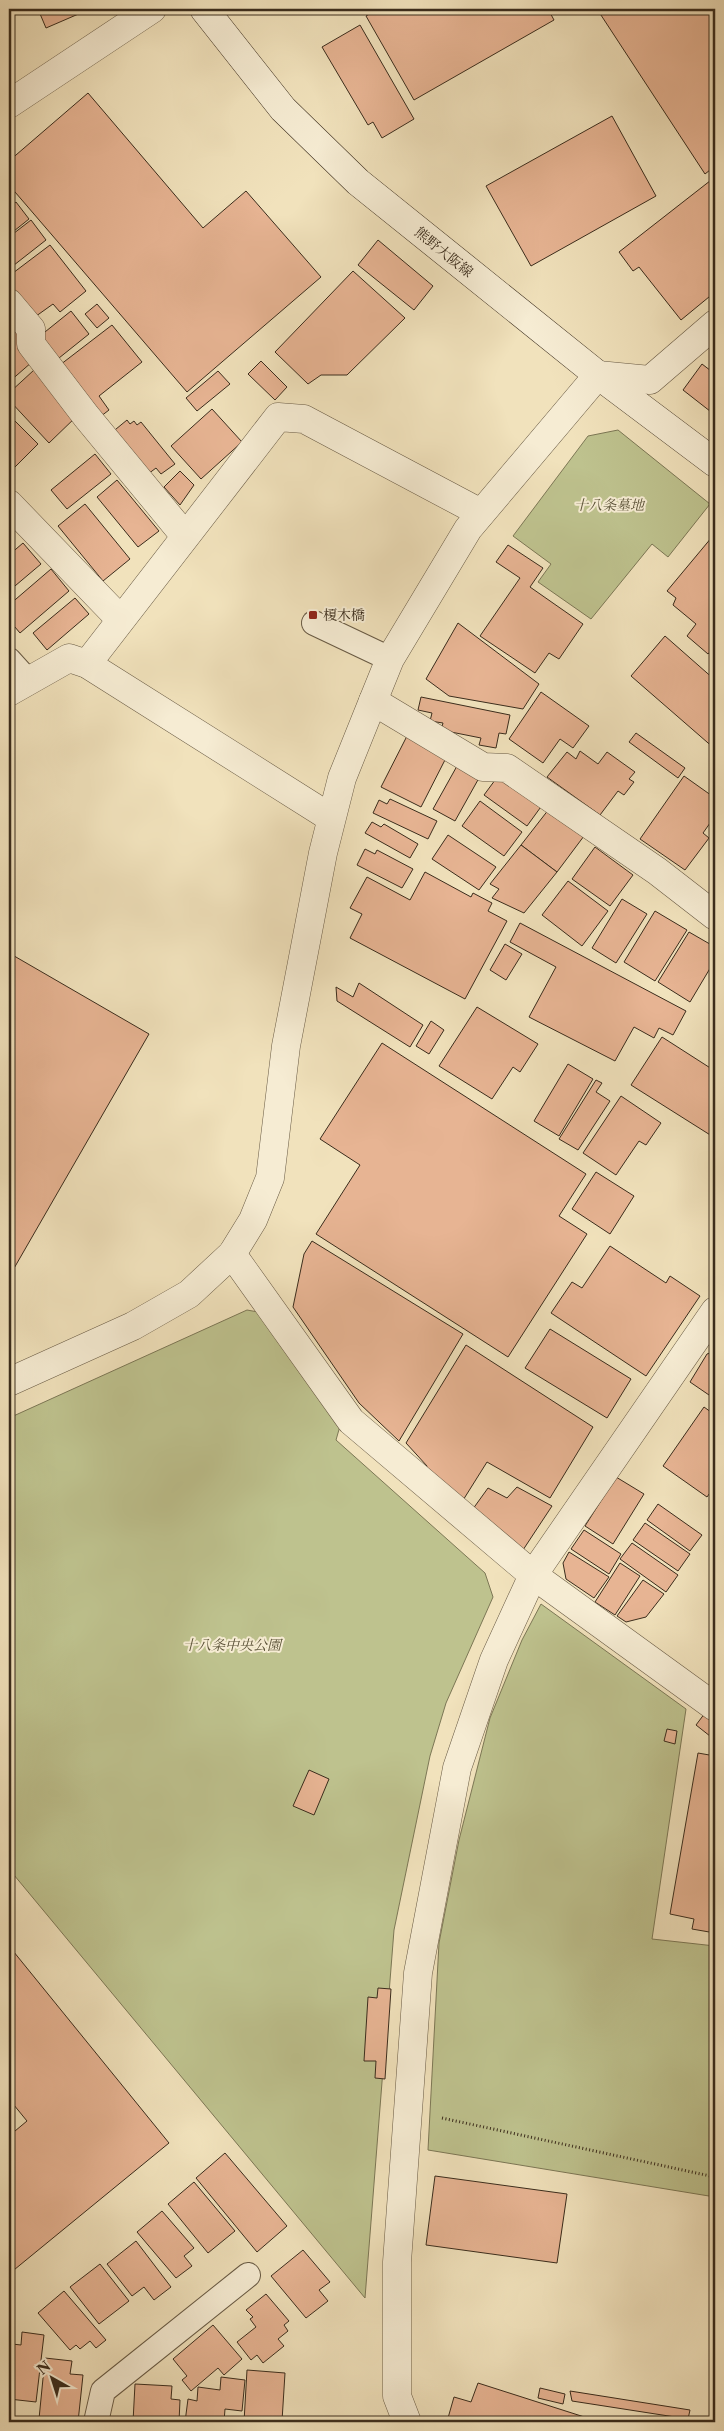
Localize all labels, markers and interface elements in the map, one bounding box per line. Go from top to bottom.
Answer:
street label: 熊野大阪線 [411,223,477,281]
park label: 十八条墓地 [574,496,646,514]
place label: 榎木橋 [323,606,365,624]
marker: 榎木橋 [307,609,319,621]
park label: 十八条中央公園 [183,1636,283,1654]
north arrow [28,2354,78,2404]
text: N [33,2357,54,2379]

